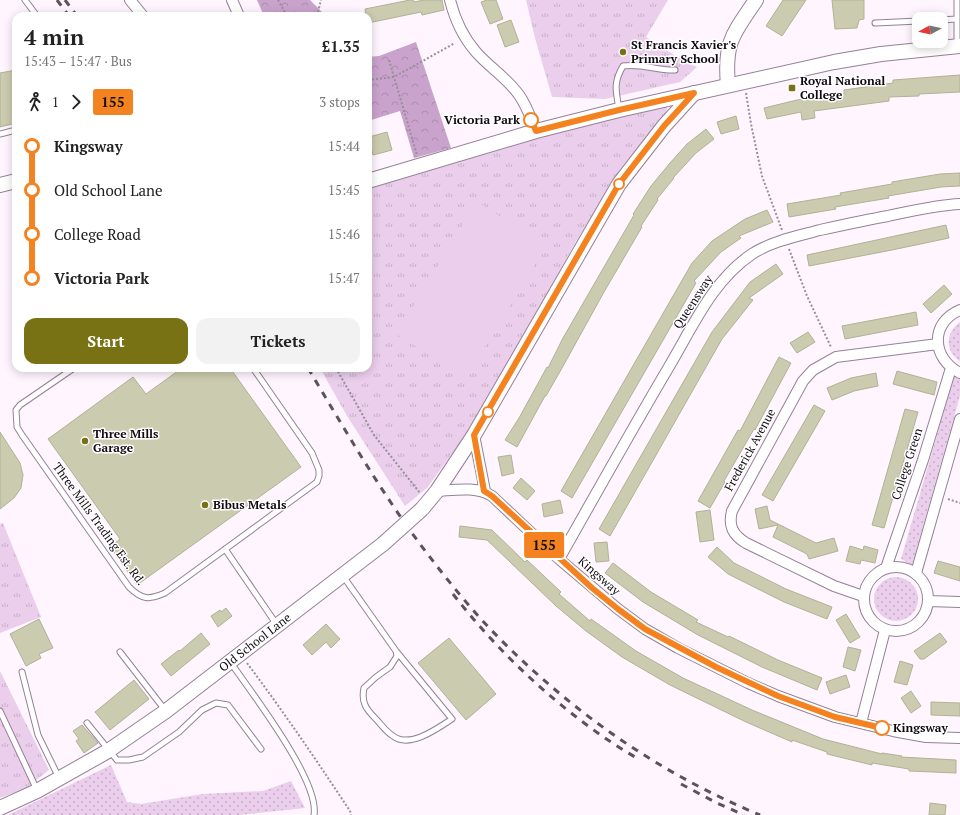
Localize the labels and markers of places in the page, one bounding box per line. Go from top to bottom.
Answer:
place label: St Francis Xavier's Primary School [631,37,737,66]
marker: St Francis Xavier's Primary School [618,47,628,57]
place label: Royal National College [800,73,885,102]
marker: Royal National College [787,83,797,93]
place label: Victoria Park [444,112,520,127]
marker: Victoria Park [523,112,539,128]
unlabelled marker [613,178,625,190]
unlabelled marker [482,406,494,418]
place label: Three Mills Garage [93,426,159,455]
marker: Three Mills Garage [80,436,90,446]
place label: Bibus Metals [213,497,287,512]
marker: Bibus Metals [200,500,210,510]
marker: Kingsway [874,720,890,736]
place label: Kingsway [893,720,949,735]

